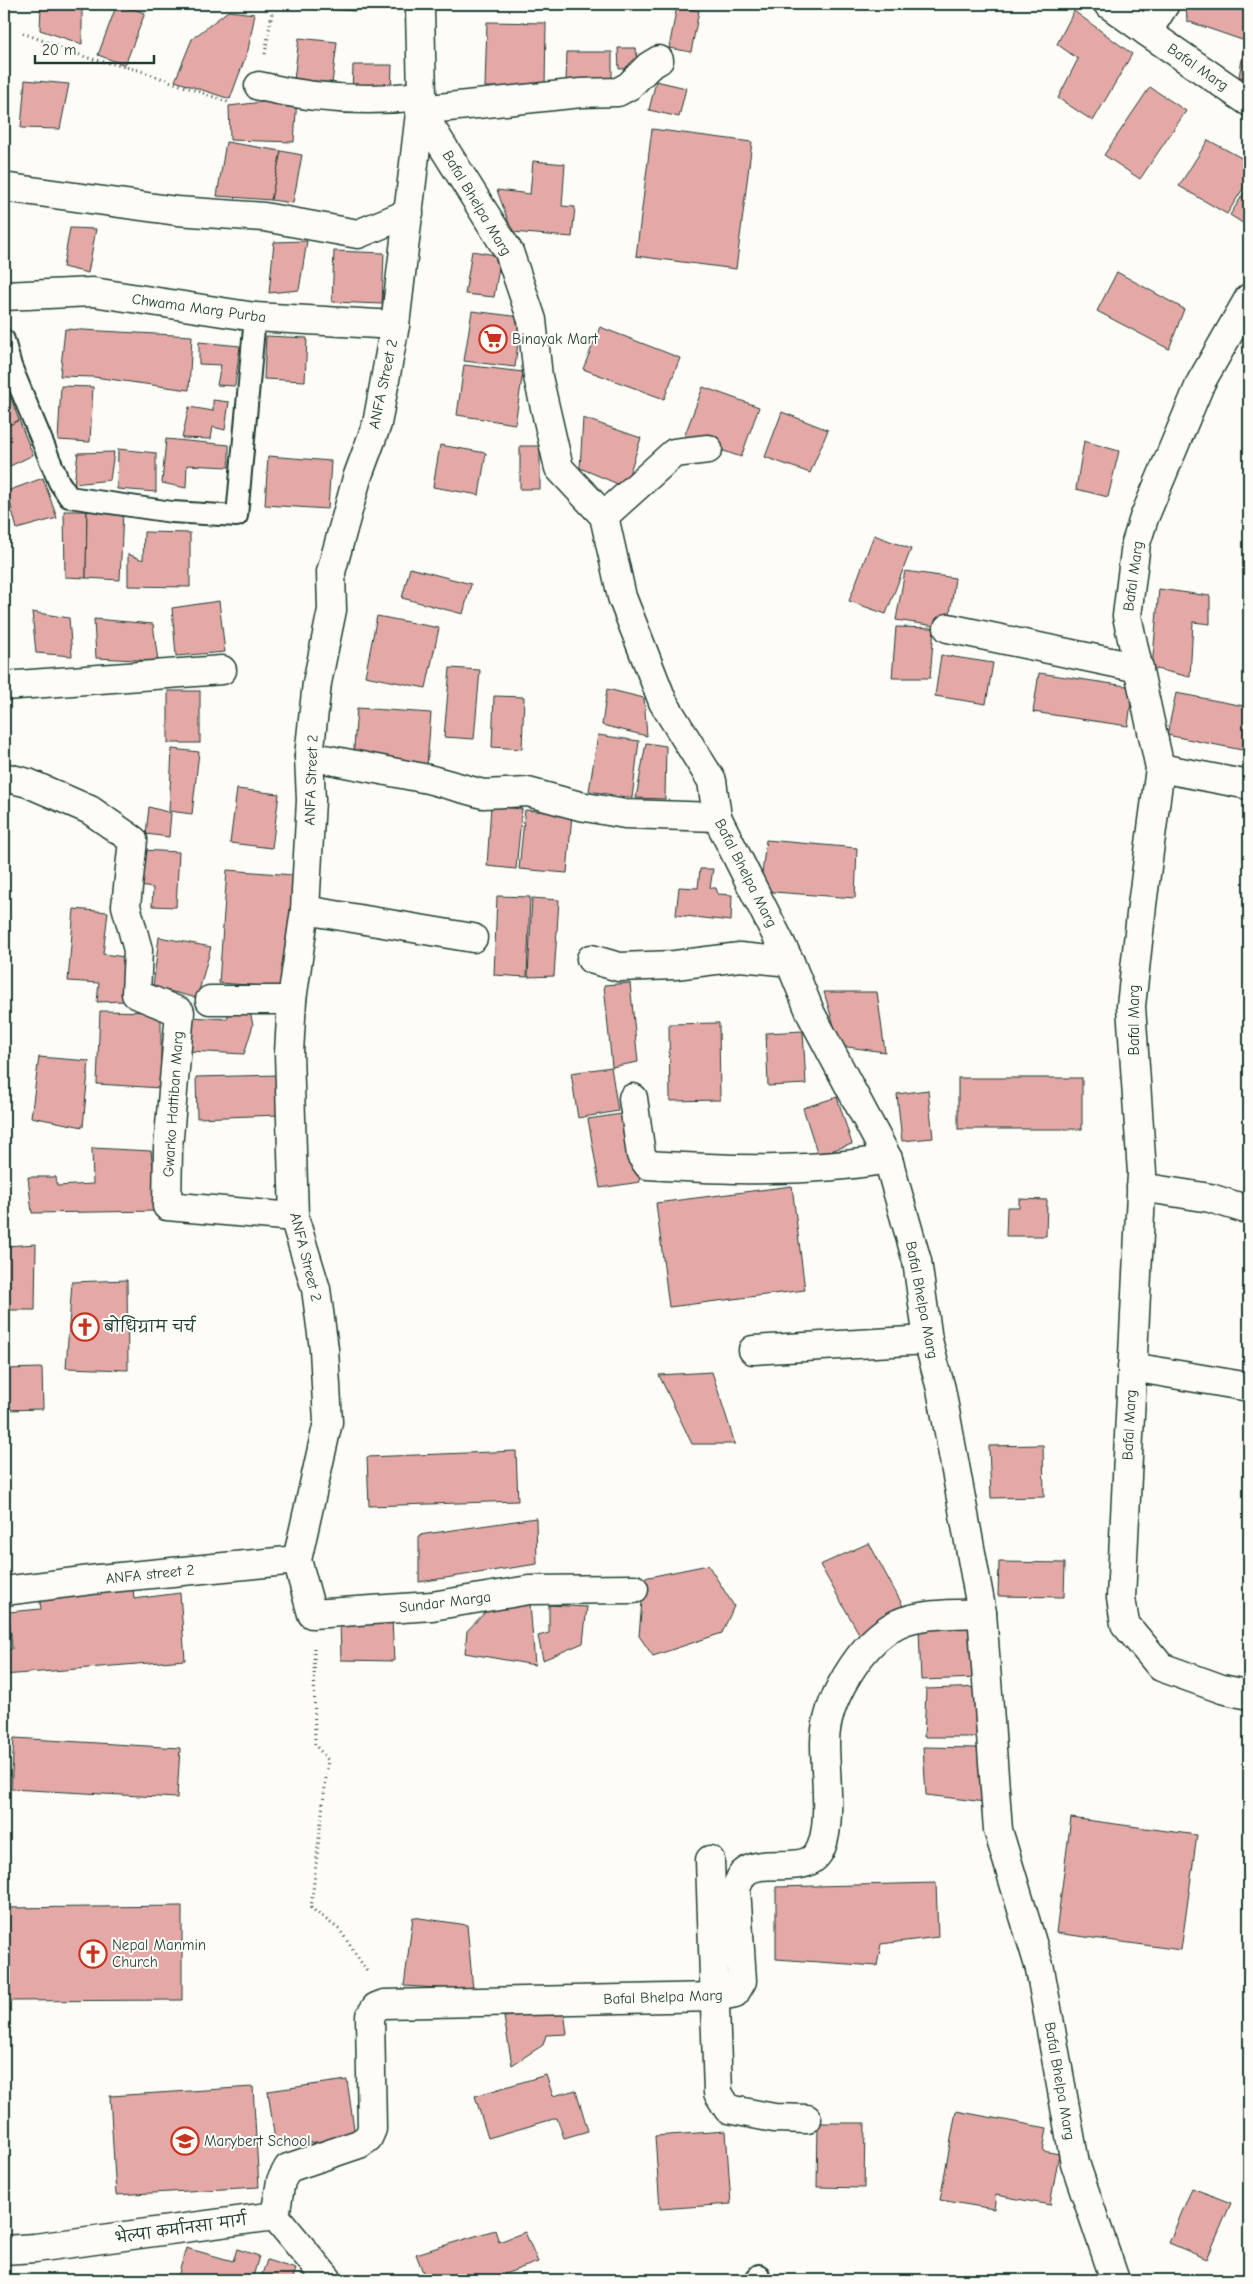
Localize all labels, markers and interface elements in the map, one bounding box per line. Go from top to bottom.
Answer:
scale bar [35,32,154,64]
street label: Bafal Marg [1164,39,1232,95]
text: 20 m [42,41,76,59]
street label: Bafal Bhelpa Marg [438,147,516,259]
street label: Chwama Marg Purba [131,290,267,326]
supermarket icon: Binayak Mart [478,324,508,354]
place label: Binayak Mart [512,330,598,348]
street label: ANFA Street 2 [365,338,401,430]
street label: Bafal Marg [1119,540,1147,612]
street label: ANFA Street 2 [300,734,322,826]
street label: Bafal Bhelpa Marg [711,816,781,930]
street label: Bafal Marg [1125,985,1143,1055]
street label: Gwarko Hattiban Marg [159,1030,187,1178]
street label: ANFA Street 2 [286,1211,326,1303]
street label: Bafal Bhelpa Marg [902,1240,942,1360]
church icon: बोधिग्राम चर्च [70,1312,100,1342]
place label: बोधिग्राम चर्च [103,1315,197,1336]
street label: Bafal Marg [1118,1389,1140,1461]
street label: ANFA street 2 [105,1560,195,1588]
street label: Sundar Marga [398,1587,492,1617]
place label: Nepal Manmin Church [112,1936,206,1971]
church icon: Nepal Manmin Church [78,1939,108,1969]
street label: Bafal Bhelpa Marg [603,1986,723,2008]
street label: Bafal Bhelpa Marg [1041,2021,1079,2141]
school or university icon: Marybert School [170,2126,200,2156]
place label: Marybert School [204,2132,310,2150]
street label: भेल्पा कर्मानसा मार्ग [113,2206,249,2247]

